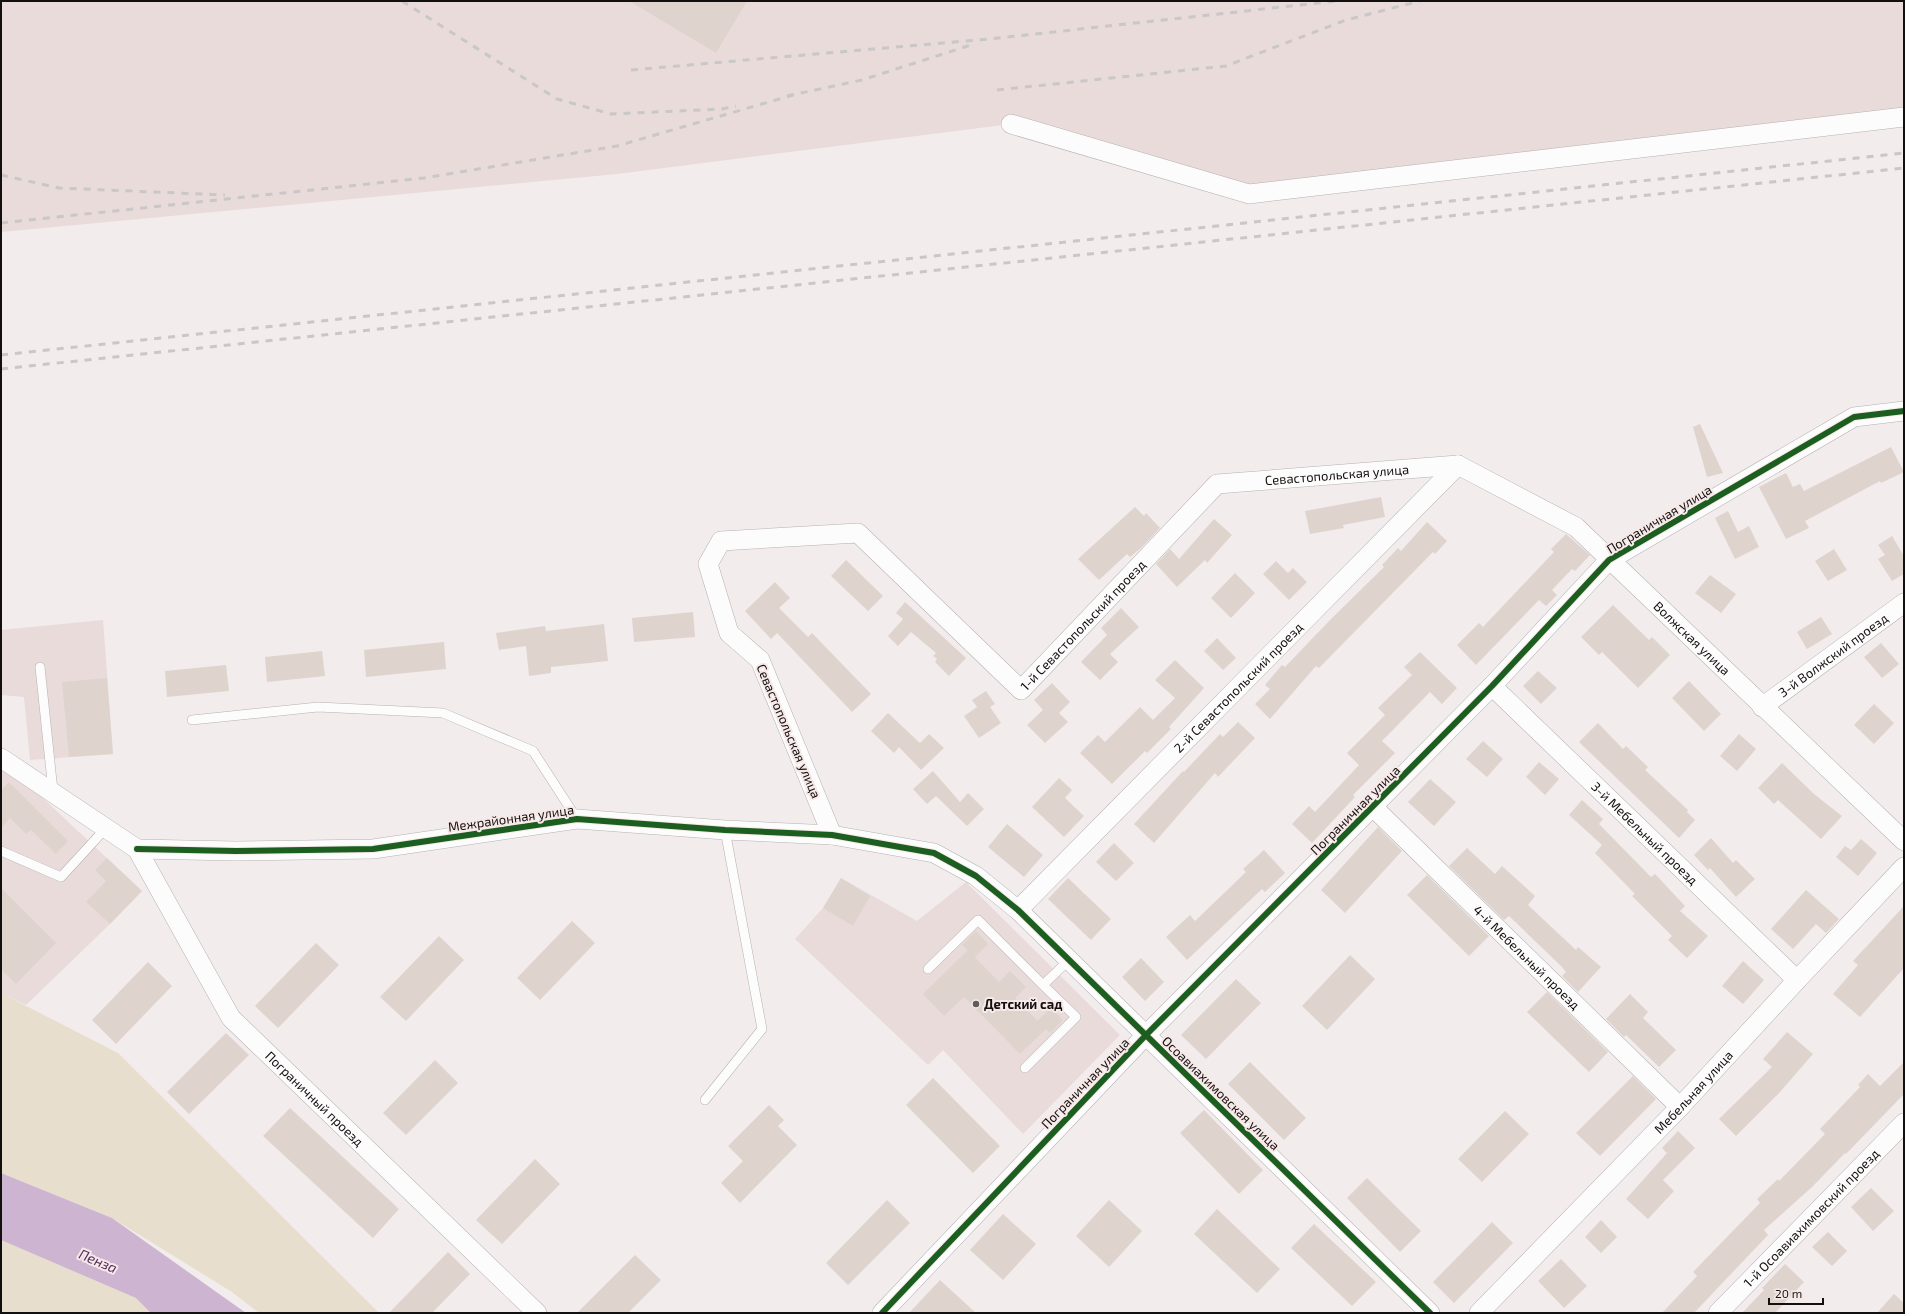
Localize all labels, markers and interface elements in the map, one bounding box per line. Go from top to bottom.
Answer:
street label: Севастопольская улица [1264,461,1410,488]
street label: Пограничная улица [1603,481,1715,557]
street label: 1-й Севастопольский проезд [1017,556,1149,694]
street label: Волжская улица [1651,598,1734,678]
street label: 3-й Волжский проезд [1775,609,1891,700]
street label: 2-й Севастопольский проезд [1170,619,1306,756]
street label: Севастопольская улица [753,661,825,801]
street label: Пограничная улица [1307,762,1403,858]
street label: 3-й Мебельный проезд [1588,778,1701,888]
street label: Межрайонная улица [447,801,575,835]
street label: 4-й Мебельный проезд [1470,902,1584,1013]
place label: Детский сад [984,996,1062,1012]
marker: Детский сад [971,999,981,1009]
street label: Осоавиахимовская улица [1159,1033,1283,1153]
street label: Пограничная улица [1038,1034,1132,1132]
street label: Мебельная улица [1651,1047,1736,1137]
street label: Пограничный проезд [262,1048,367,1150]
street label: 1-й Осоавиахимовский проезд [1740,1145,1882,1290]
water label: Пенза [76,1245,120,1276]
scale bar [1769,1280,1823,1306]
text: 20 m [1775,1286,1802,1300]

